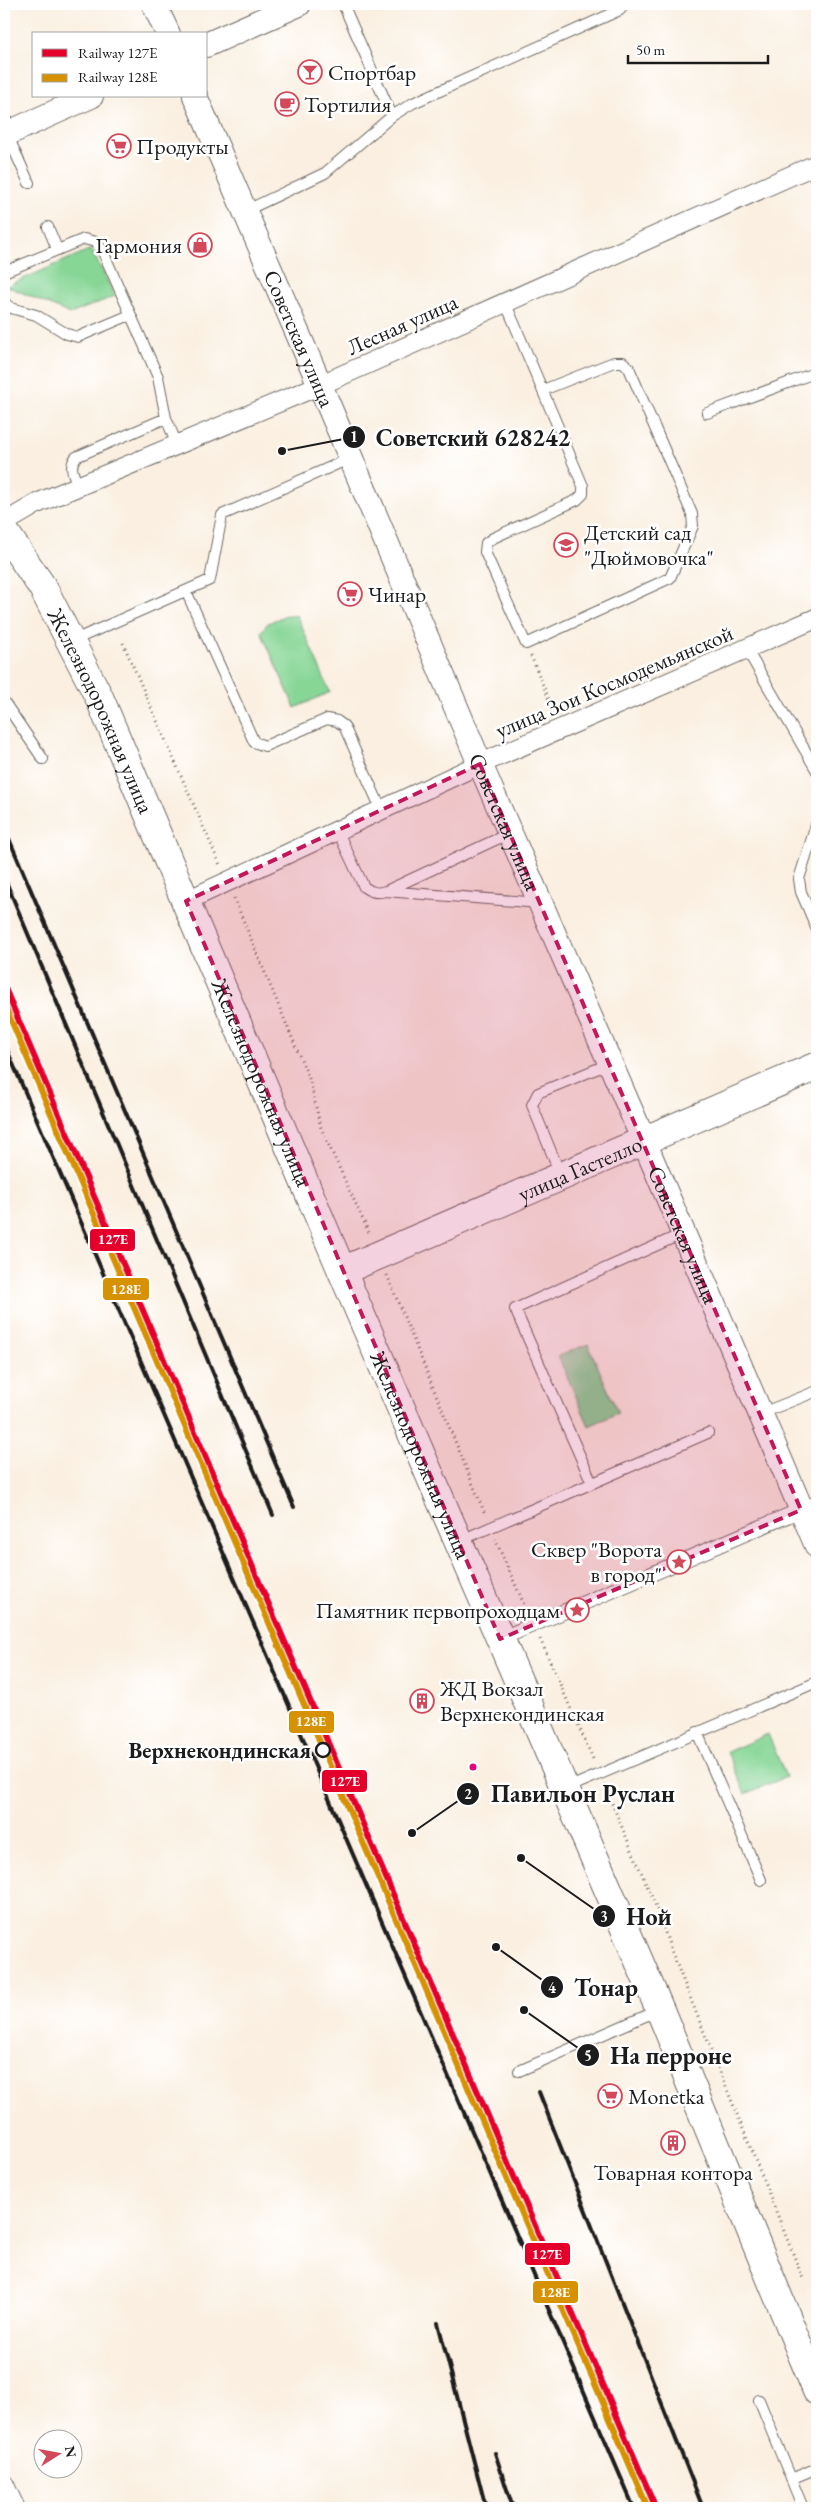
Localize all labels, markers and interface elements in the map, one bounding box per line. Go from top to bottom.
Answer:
legend [32,32,208,98]
scale bar [628,32,768,64]
text: 50 m [636,40,665,59]
text: Railway 127Е [78,43,158,62]
place label: Спортбар [328,58,416,87]
bar icon: Спортбар [297,59,323,85]
text: Railway 128Е [78,67,158,86]
place label: Тортилия [304,90,392,119]
cafe icon: Тортилия [274,91,300,117]
place label: Продукты [136,132,229,161]
supermarket icon: Продукты [106,133,132,159]
place label: Гармония [96,231,182,260]
shop icon: Гармония [187,232,213,258]
street label: Советская улица [257,265,342,412]
street label: Лесная улица [342,287,462,362]
callout: Советский 628242 [341,418,581,457]
text: Советский 628242 [376,422,571,453]
text: 1 [350,427,358,446]
place label: Детский сад "Дюймовочка" [584,518,714,572]
school or university icon: Детский сад "Дюймовочка" [553,532,579,558]
place label: Чинар [368,580,426,609]
supermarket icon: Чинар [337,581,363,607]
street label: Железнодорожная улица [40,602,161,818]
street label: улица Зои Космодемьянской [491,618,738,745]
street label: Советская улица [462,749,547,895]
street label: Железнодорожная улица [204,973,319,1191]
street label: улица Гастелло [514,1129,647,1208]
street label: Советская улица [641,1162,726,1308]
line badge: 127Е [89,1228,136,1252]
text: 127Е [98,1230,128,1248]
line badge: 128Е [102,1277,150,1301]
text: 128Е [111,1280,141,1298]
street label: Железнодорожная улица [363,1346,478,1563]
place label: Сквер "Ворота в город" [531,1535,662,1589]
place icon: Сквер "Ворота в город" [666,1549,692,1575]
place label: Памятник первопроходцам [315,1596,560,1625]
place icon: Памятник первопроходцам [564,1597,590,1623]
place label: ЖД Вокзал Верхнекондинская [439,1674,605,1728]
building icon: ЖД Вокзал Верхнекондинская [409,1688,435,1714]
line badge: 128Е [288,1710,335,1734]
text: 128Е [296,1712,326,1730]
place label: Верхнекондинская [128,1736,311,1765]
marker: Верхнекондинская [315,1742,331,1758]
unlabelled marker [468,1762,478,1772]
line badge: 127Е [321,1769,368,1793]
text: 127Е [330,1772,360,1790]
callout: Павильон Руслан [456,1775,684,1814]
text: Павильон Руслан [491,1778,675,1810]
text: 2 [464,1784,472,1803]
callout: Ной [592,1897,682,1936]
text: Ной [626,1901,672,1932]
text: 3 [600,1907,608,1926]
callout: Тонар [539,1968,648,2007]
text: Тонар [574,1972,638,2003]
text: 4 [548,1978,557,1997]
callout: На перроне [575,2036,742,2075]
text: На перроне [610,2040,732,2071]
text: 5 [584,2046,592,2065]
place label: Monetka [628,2082,705,2111]
supermarket icon: Monetka [597,2083,623,2109]
building icon: Товарная контора [660,2130,686,2156]
place label: Товарная контора [593,2158,753,2187]
line badge: 127Е [524,2242,571,2266]
text: 127Е [532,2245,562,2263]
line badge: 128Е [532,2280,579,2304]
text: 128Е [540,2283,570,2301]
north arrow [32,2430,82,2480]
text: N [61,2444,81,2459]

